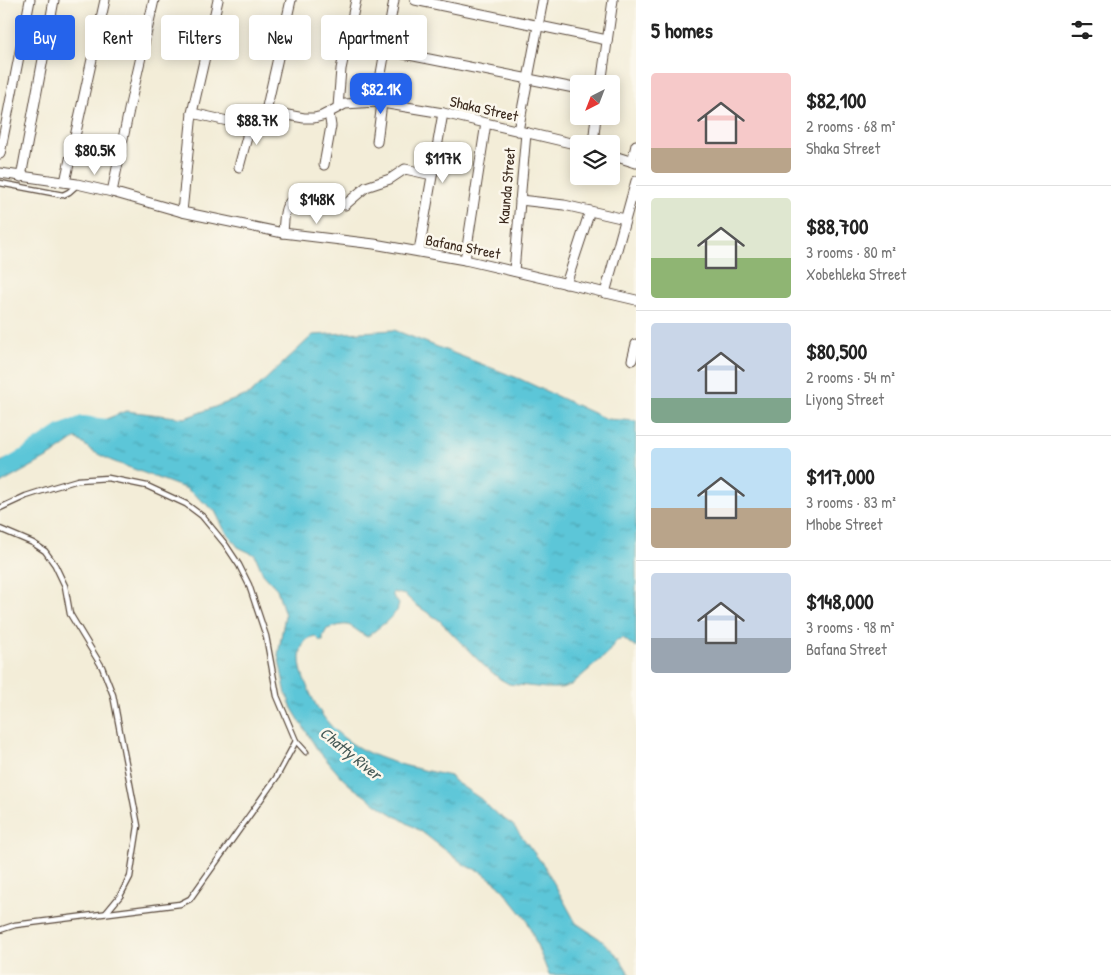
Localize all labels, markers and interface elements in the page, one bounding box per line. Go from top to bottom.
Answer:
chip: Buy [15,15,75,60]
chip: Rent [85,15,151,60]
chip: Filters [161,15,239,60]
chip: New [249,15,311,60]
chip: Apartment [321,15,427,60]
text: 5 homes [651,16,713,45]
icon: filters [1068,16,1096,44]
pin: $82.1K [340,72,422,115]
north arrow [570,75,620,125]
map controls [570,75,620,185]
text: $82.1K [361,78,401,100]
text: $82,100 [806,86,866,115]
street label: Shaka Street [448,90,521,127]
icon: home [691,93,751,153]
pin: $88.7K [216,104,298,146]
text: $88.7K [236,109,278,131]
text: 2 rooms · 68 m² [806,115,895,137]
pin: $80.5K [54,134,136,176]
button: layers [570,135,620,185]
text: Shaka Street [806,137,880,159]
text: $80.5K [75,139,115,161]
pin: $117K [408,142,478,184]
street label: Kaunda Street [493,146,520,225]
text: $117K [425,147,461,169]
pin: $148K [282,182,352,225]
text: $148K [299,188,335,210]
text: $88,700 [806,212,868,241]
icon: home [691,218,751,278]
street label: Bafana Street [424,229,503,264]
text: 3 rooms · 80 m² [806,241,896,263]
text: Xobehleka Street [806,263,906,285]
text: $80,500 [806,337,867,366]
icon: home [691,343,751,403]
text: 2 rooms · 54 m² [806,366,895,388]
text: Liyong Street [806,388,884,410]
text: $117,000 [806,462,875,491]
icon: home [691,468,751,528]
text: 3 rooms · 83 m² [806,491,896,513]
text: Mhobe Street [806,513,883,535]
text: $148,000 [806,587,874,616]
icon: home [691,593,751,653]
text: 3 rooms · 98 m² [806,616,895,638]
text: Bafana Street [806,638,887,660]
water label: Chatty River [316,721,388,786]

